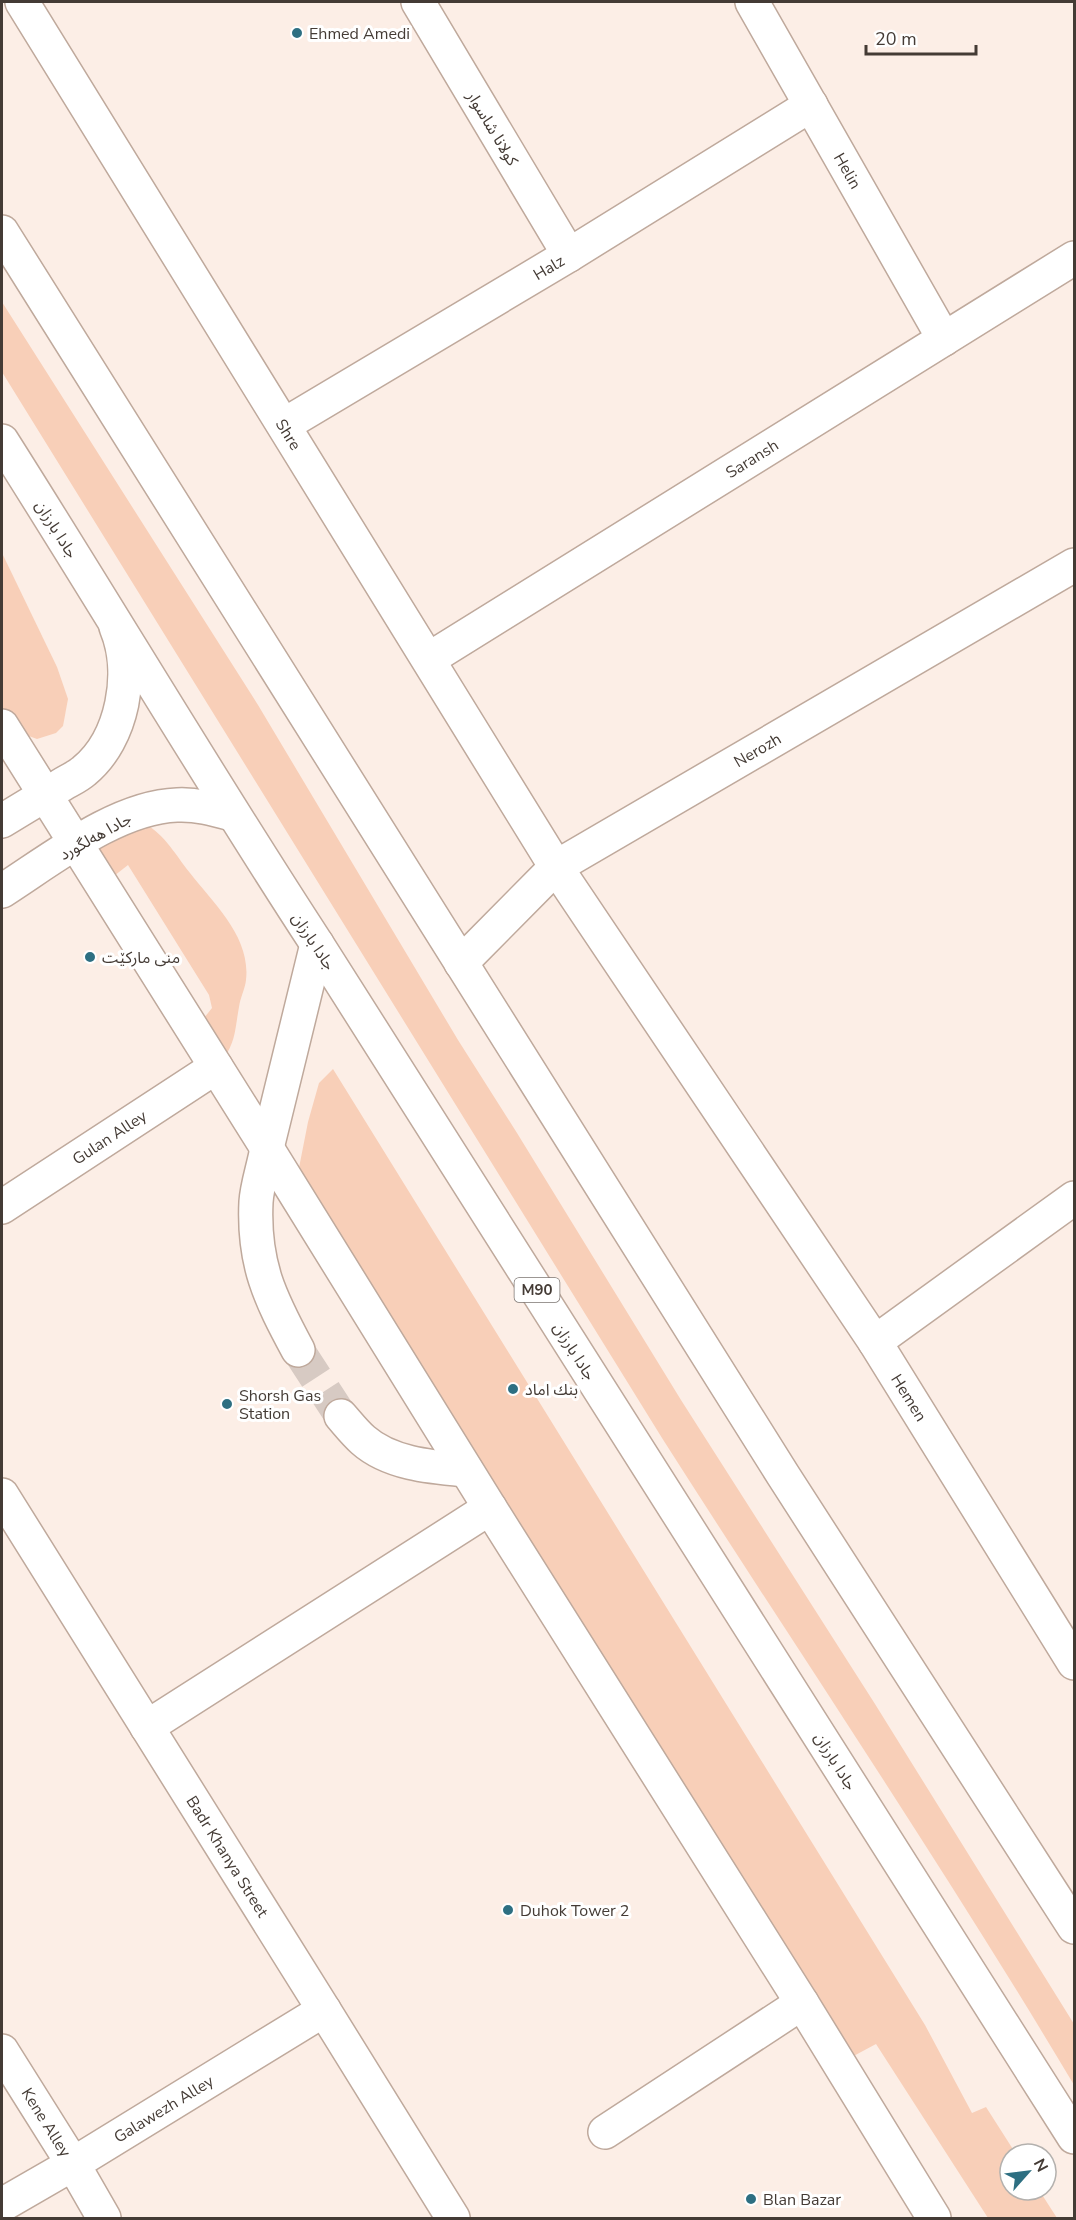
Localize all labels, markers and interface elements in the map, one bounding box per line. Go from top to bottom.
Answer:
scale bar [866,18,976,56]
place label: Ehmed Amedi [309,23,410,45]
marker: Ehmed Amedi [290,26,304,40]
text: 20 m [875,27,917,51]
street label: كولانا شاسوار [461,86,523,170]
street label: Helin [828,149,866,193]
street label: Halz [529,250,569,286]
street label: Shre [270,415,306,455]
street label: Saransh [722,434,783,484]
street label: جادا بارزان [30,496,83,563]
street label: Nerozh [730,728,785,773]
street label: جادا هەلگورد [55,808,136,866]
street label: جادا بارزان [286,908,340,975]
place label: منی مارکێت [102,947,180,969]
marker: منی مارکێت [83,950,97,964]
street label: Gulan Alley [68,1105,152,1170]
road number: M90 [514,1278,560,1302]
street label: جادا بارزان [548,1318,601,1385]
street label: Hemen [885,1370,932,1426]
place label: بنك اماد [525,1379,578,1401]
marker: بنك اماد [506,1382,520,1396]
place label: Shorsh Gas Station [239,1385,321,1425]
marker: Shorsh Gas Station [220,1397,234,1411]
street label: جادا بارزان [809,1728,862,1795]
street label: Badr Khanya Street [181,1792,274,1922]
place label: Duhok Tower 2 [520,1900,629,1922]
marker: Duhok Tower 2 [501,1903,515,1917]
street label: Galawezh Alley [110,2070,219,2148]
street label: Kene Alley [16,2084,76,2162]
north arrow [998,2142,1058,2202]
text: N [1028,2155,1053,2176]
place label: Blan Bazar [763,2189,841,2211]
marker: Blan Bazar [744,2192,758,2206]

